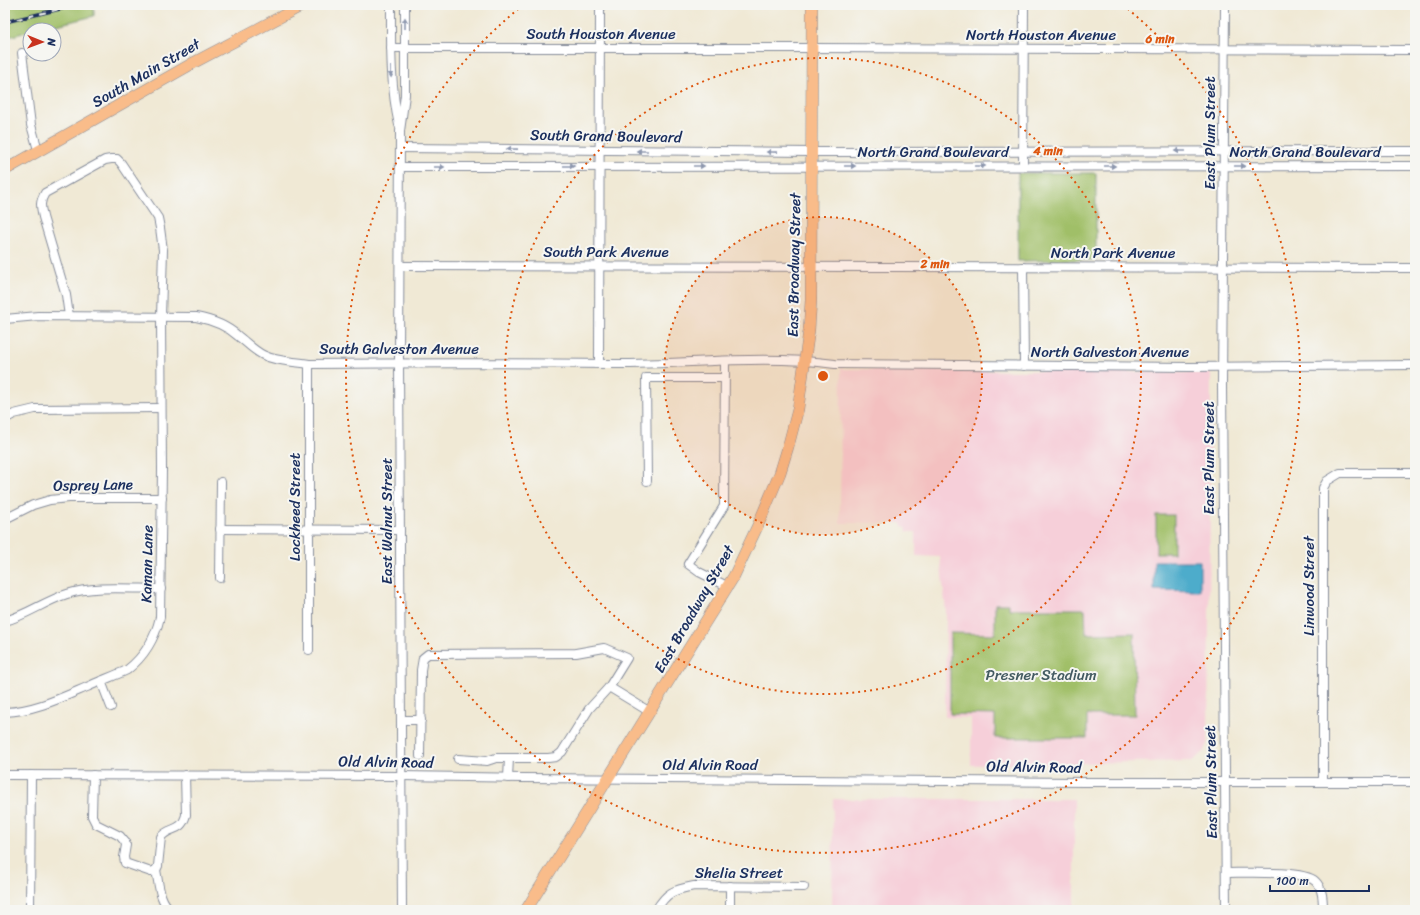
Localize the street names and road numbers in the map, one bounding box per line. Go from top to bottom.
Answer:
street label: South Houston Avenue [526,21,676,47]
street label: North Houston Avenue [966,22,1116,48]
street label: South Main Street [87,31,206,115]
street label: East Plum Street [1197,76,1223,190]
street label: South Grand Boulevard [530,122,683,150]
street label: North Grand Boulevard [857,139,1010,165]
street label: North Grand Boulevard [1229,139,1382,165]
street label: East Broadway Street [780,192,808,337]
street label: South Park Avenue [543,239,669,265]
street label: North Park Avenue [1051,240,1176,266]
street label: South Galveston Avenue [319,336,479,362]
street label: North Galveston Avenue [1031,339,1190,365]
street label: East Plum Street [1196,401,1222,515]
street label: Lockheed Street [282,452,308,561]
street label: East Walnut Street [374,457,400,584]
street label: Osprey Lane [53,471,133,499]
street label: Kaman Lane [133,524,161,603]
street label: Linwood Street [1296,535,1322,636]
street label: East Broadway Street [647,539,742,678]
street label: East Plum Street [1197,725,1225,839]
street label: Old Alvin Road [338,748,435,776]
street label: Old Alvin Road [662,752,759,778]
street label: Old Alvin Road [986,753,1083,781]
street label: Shelia Street [695,860,784,886]

